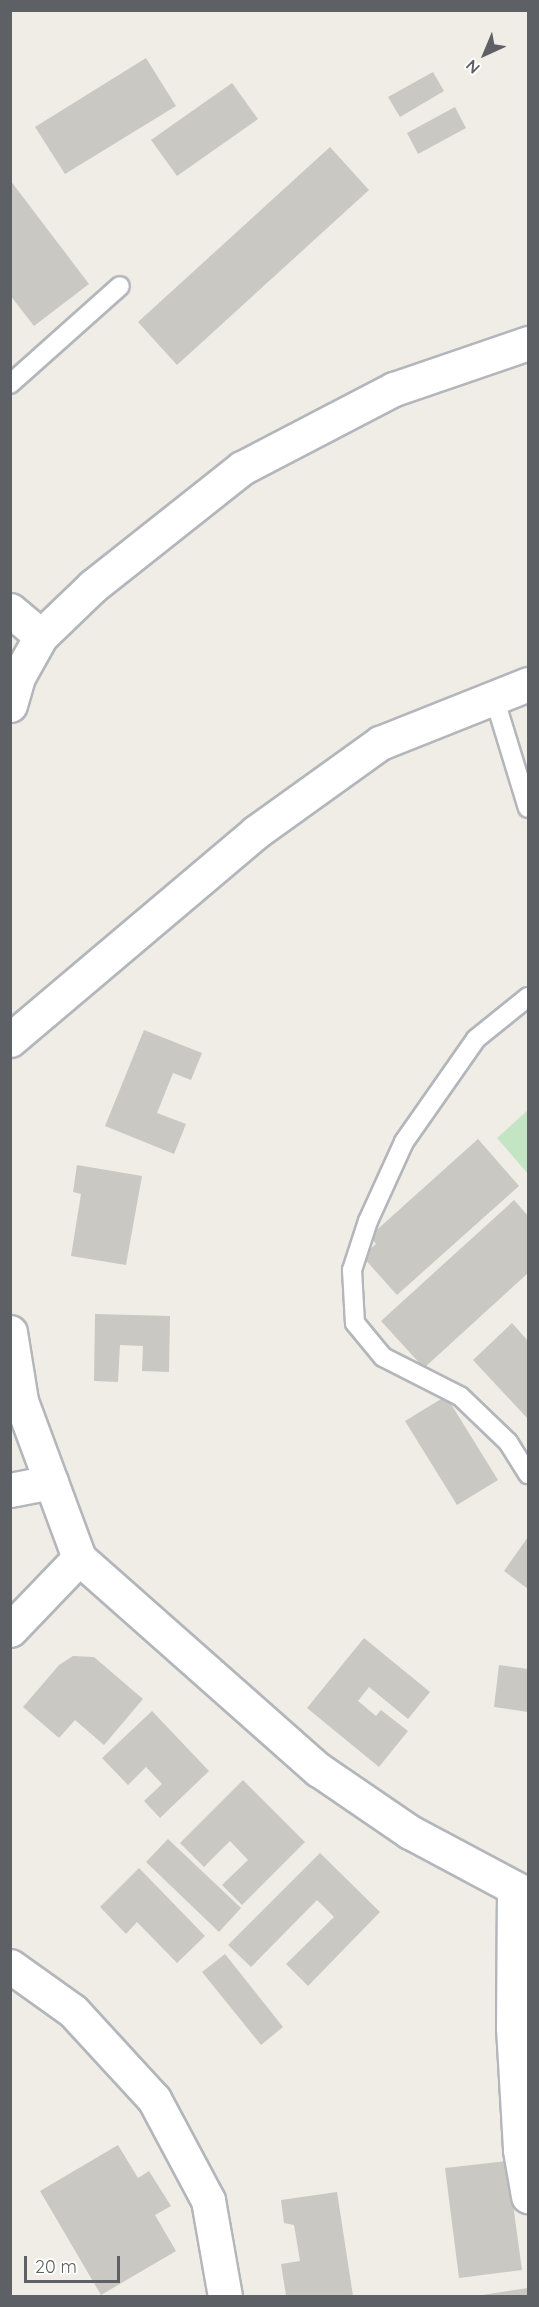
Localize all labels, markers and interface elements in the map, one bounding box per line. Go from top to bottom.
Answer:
north arrow [455,24,515,84]
text: N [461,56,484,78]
scale bar [27,2244,123,2282]
text: 20 m [35,2255,77,2278]

